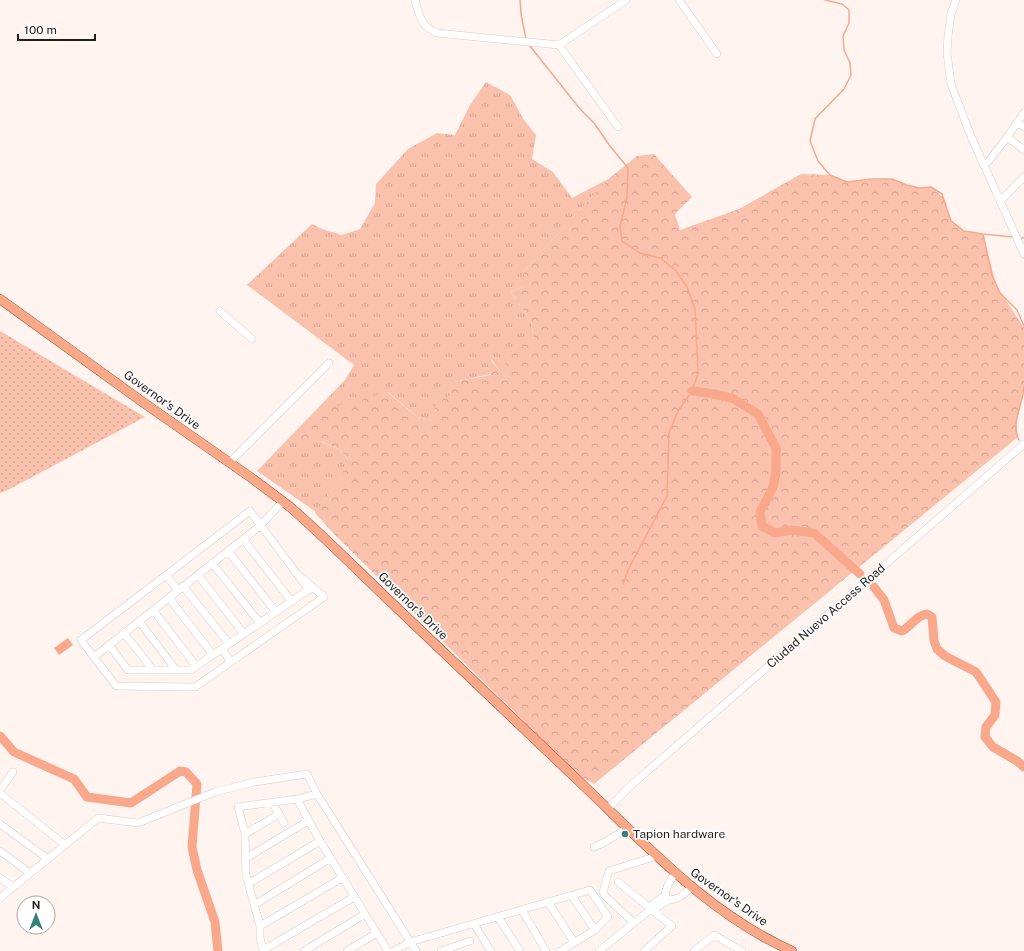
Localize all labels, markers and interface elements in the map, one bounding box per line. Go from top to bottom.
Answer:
scale bar [18,16,95,42]
text: 100 m [24,23,57,37]
street label: Governor's Drive [121,368,203,433]
street label: Ciudad Nuevo Access Road [764,561,888,671]
street label: Governor's Drive [375,569,451,643]
place label: Tapion hardware [633,827,726,841]
marker: Tapion hardware [620,829,630,839]
street label: Governor's Drive [688,865,770,929]
north arrow [16,895,56,935]
text: N [32,899,40,911]

